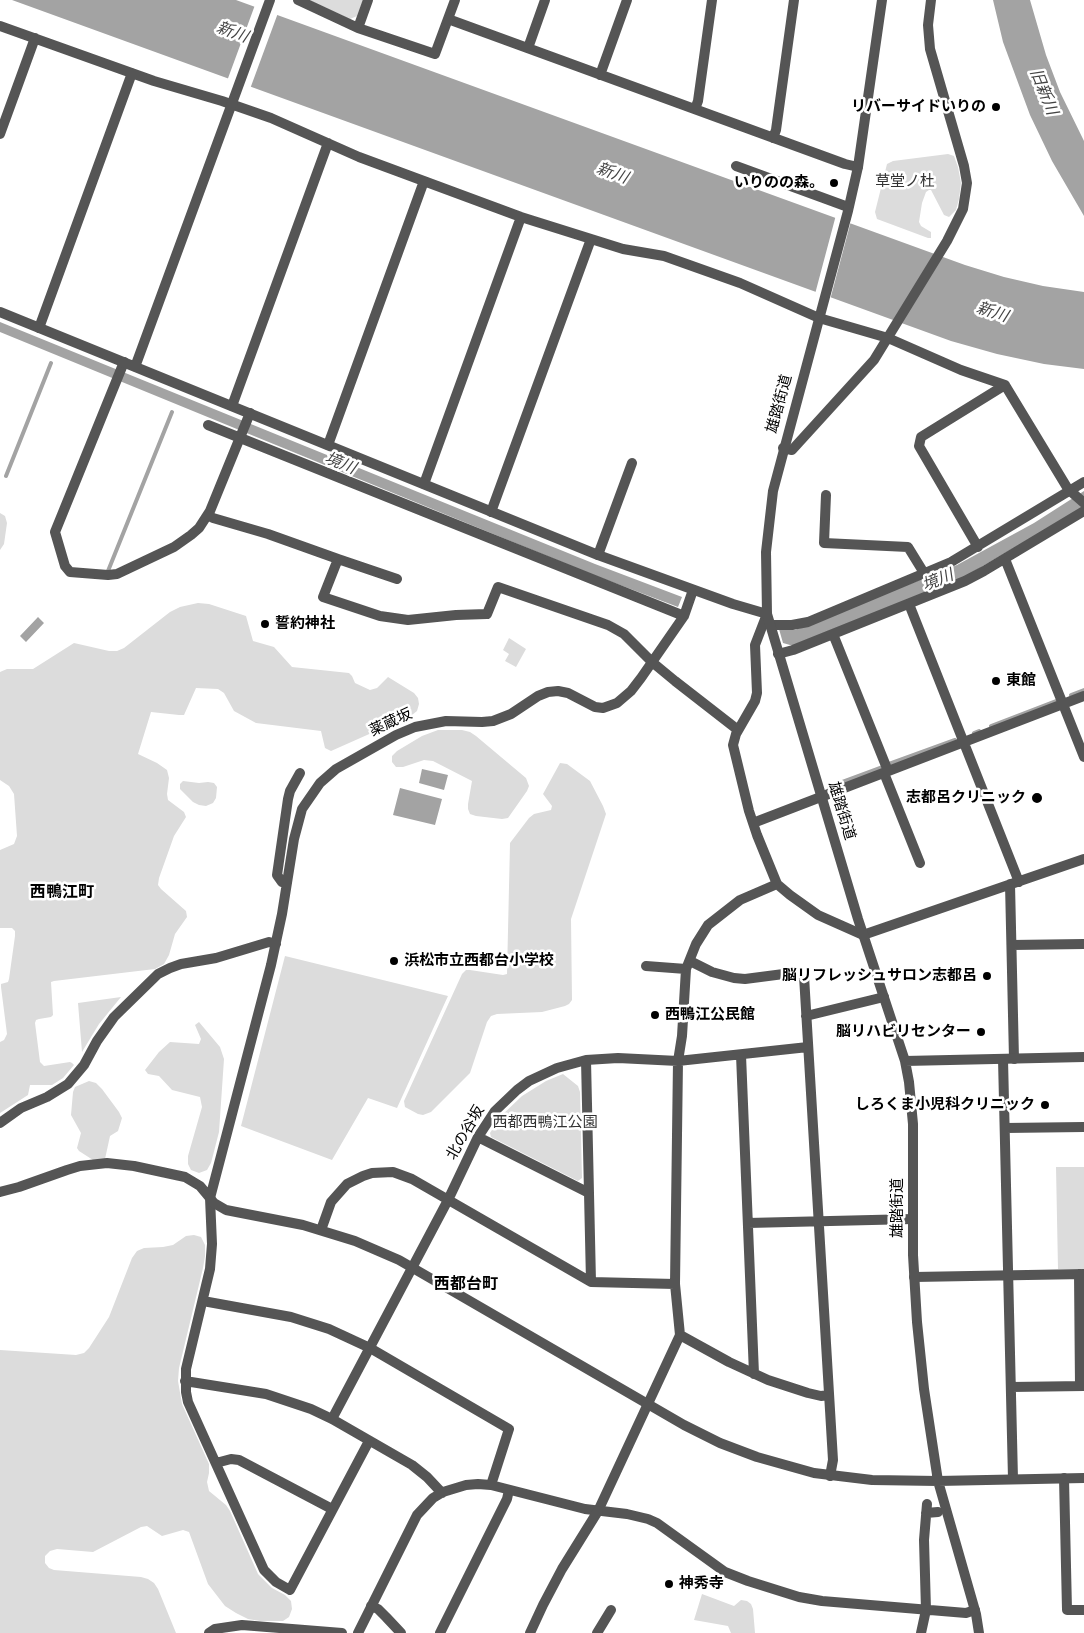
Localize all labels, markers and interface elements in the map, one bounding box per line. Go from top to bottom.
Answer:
water label: 新川 [214,19,250,47]
water label: 旧新川 [1025,66,1061,118]
place label: リバーサイドいりの [851,98,986,116]
marker: リバーサイドいりの [990,101,1002,113]
water label: 新川 [594,160,630,188]
park label: 草堂ノ杜 [875,173,935,191]
place label: いりのの森。 [734,174,824,192]
marker: いりのの森。 [828,177,840,189]
water label: 新川 [974,299,1010,327]
street label: 雄踏街道 [764,373,796,435]
water label: 境川 [322,449,358,479]
water label: 境川 [920,566,956,596]
place label: 誓約神社 [275,615,335,633]
marker: 誓約神社 [259,618,271,630]
place label: 東館 [1006,672,1036,690]
marker: 東館 [990,675,1002,687]
street label: 薬蔵坂 [367,705,415,741]
street label: 雄踏街道 [824,780,858,842]
place label: 志都呂クリニック [906,789,1026,807]
marker: 志都呂クリニック [1030,791,1044,805]
district label: 西鴨江町 [30,883,94,903]
place label: 浜松市立西都台小学校 [404,952,554,970]
marker: 浜松市立西都台小学校 [388,955,400,967]
place label: 脳リフレッシュサロン志都呂 [782,967,977,985]
marker: 脳リフレッシュサロン志都呂 [981,970,993,982]
place label: 西鴨江公民館 [665,1006,755,1024]
marker: 西鴨江公民館 [649,1009,661,1021]
place label: 脳リハビリセンター [836,1023,971,1041]
marker: 脳リハビリセンター [975,1026,987,1038]
place label: しろくま小児科クリニック [855,1096,1035,1114]
marker: しろくま小児科クリニック [1039,1099,1051,1111]
street label: 北の谷坂 [443,1103,489,1163]
park label: 西都西鴨江公園 [493,1114,597,1132]
street label: 雄踏街道 [889,1178,907,1238]
district label: 西都台町 [434,1275,498,1295]
place label: 神秀寺 [679,1575,724,1593]
marker: 神秀寺 [663,1578,675,1590]

